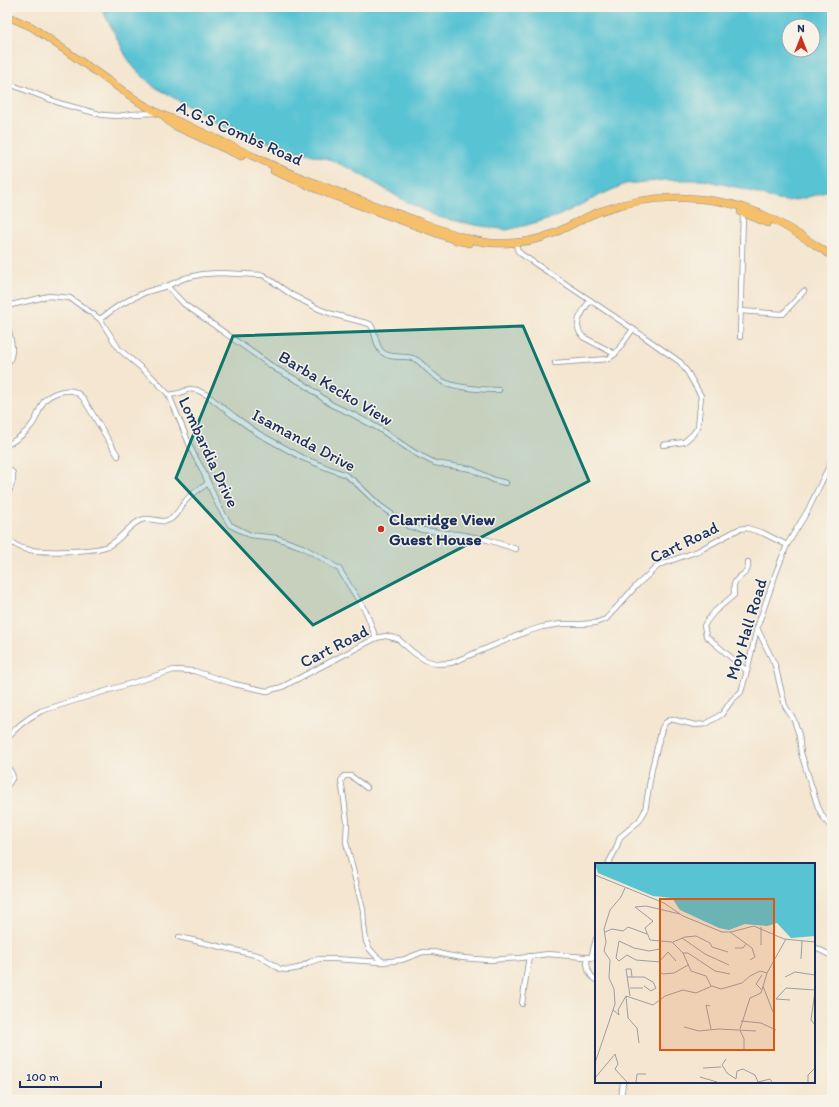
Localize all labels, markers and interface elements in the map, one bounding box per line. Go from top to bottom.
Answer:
north arrow [781,18,821,58]
text: N [797,22,805,35]
street label: A.G.S Combs Road [174,96,307,170]
street label: Barba Kecko View [275,346,397,430]
street label: Lombardia Drive [175,393,243,511]
street label: Isamanda Drive [249,404,359,476]
place label: Clarridge View Guest House [389,509,496,549]
street label: Cart Road [646,516,722,567]
marker: Clarridge View Guest House [376,524,386,534]
street label: Moy Hall Road [721,575,771,682]
street label: Cart Road [297,620,372,672]
inset map [595,863,815,1083]
scale bar [20,1063,101,1089]
text: 100 m [26,1070,59,1084]

